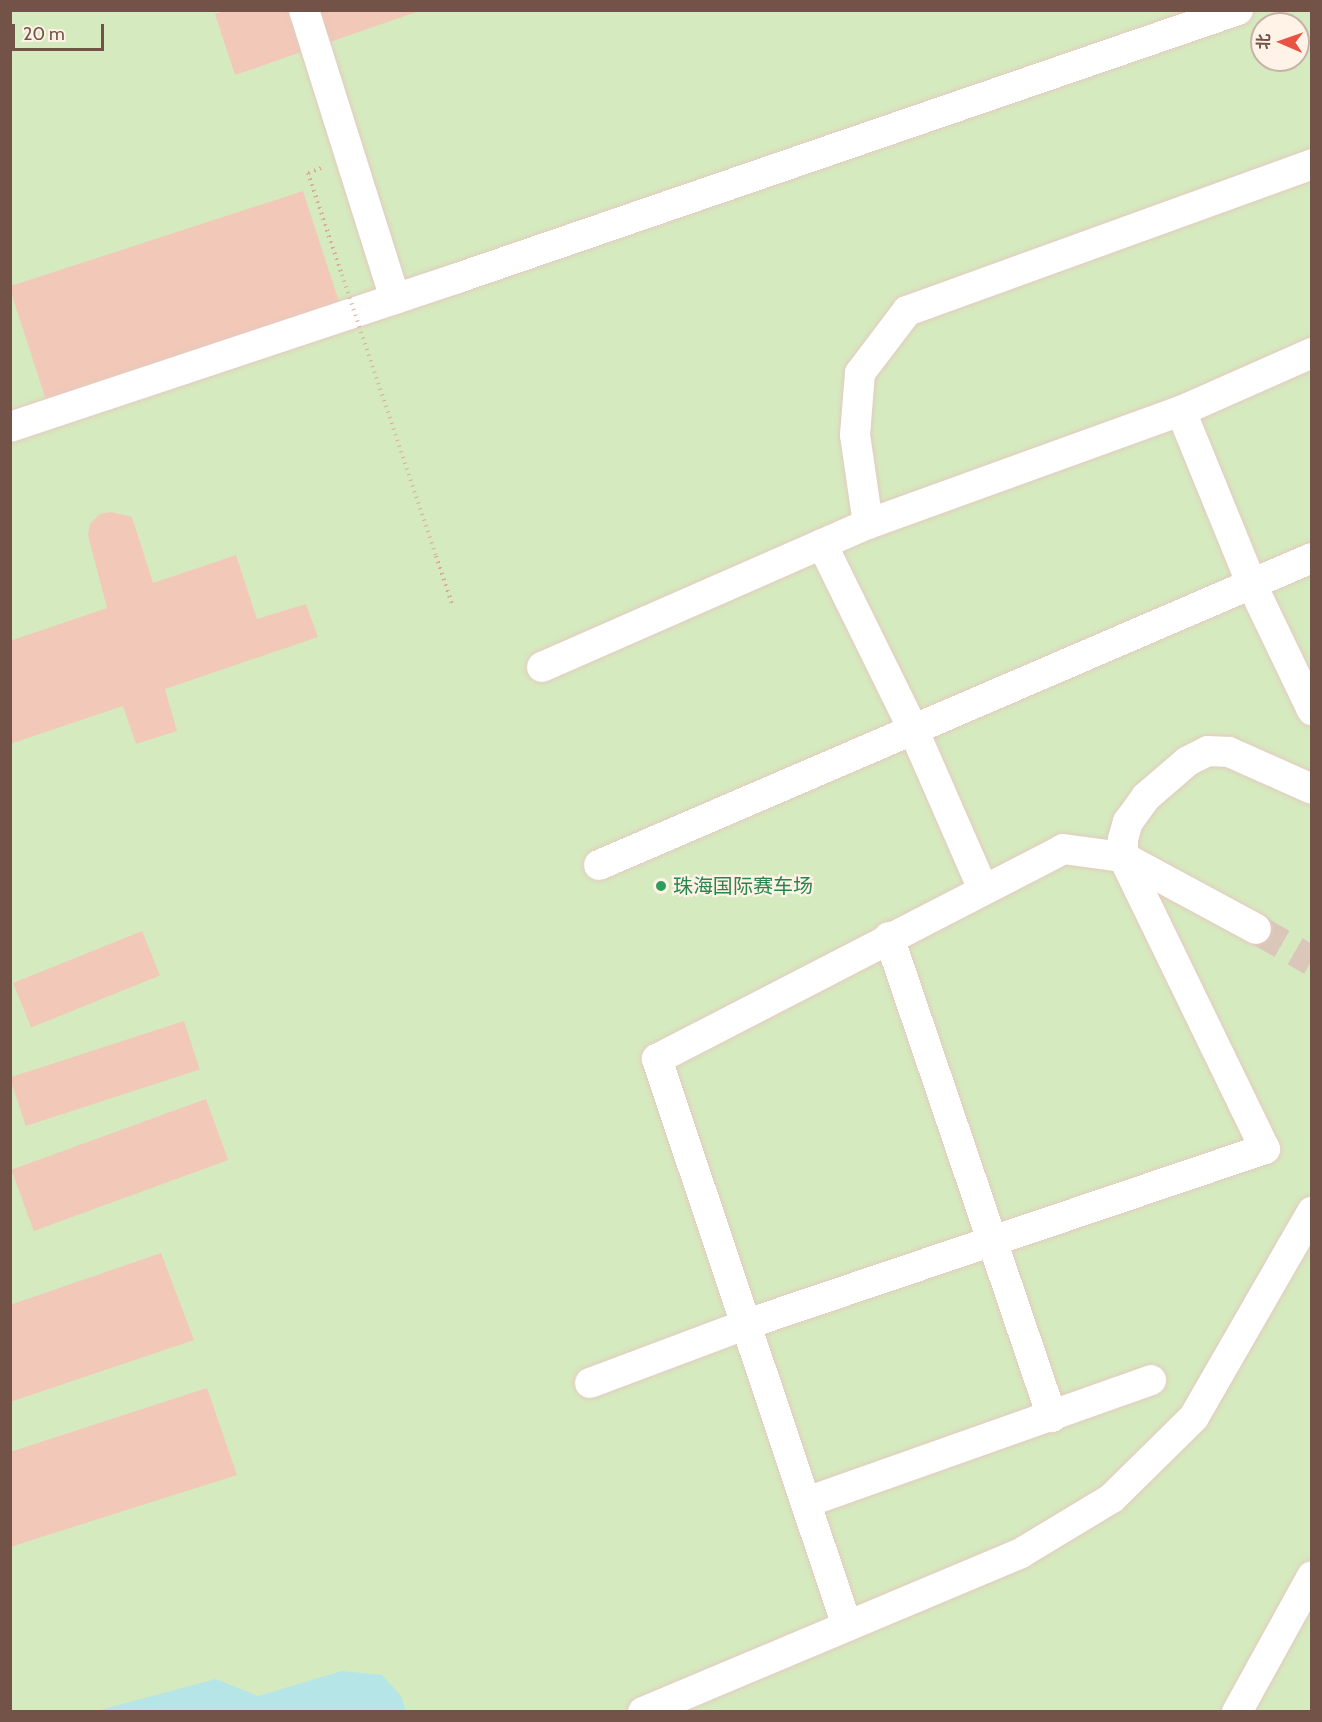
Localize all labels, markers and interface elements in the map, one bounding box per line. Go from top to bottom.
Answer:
scale bar [15,12,106,50]
north arrow [1250,12,1310,72]
text: 20 m [23,23,65,45]
text: 北 [1254,33,1273,50]
place label: 珠海国际赛车场 [673,874,813,898]
marker: 珠海国际赛车场 [654,879,668,893]

